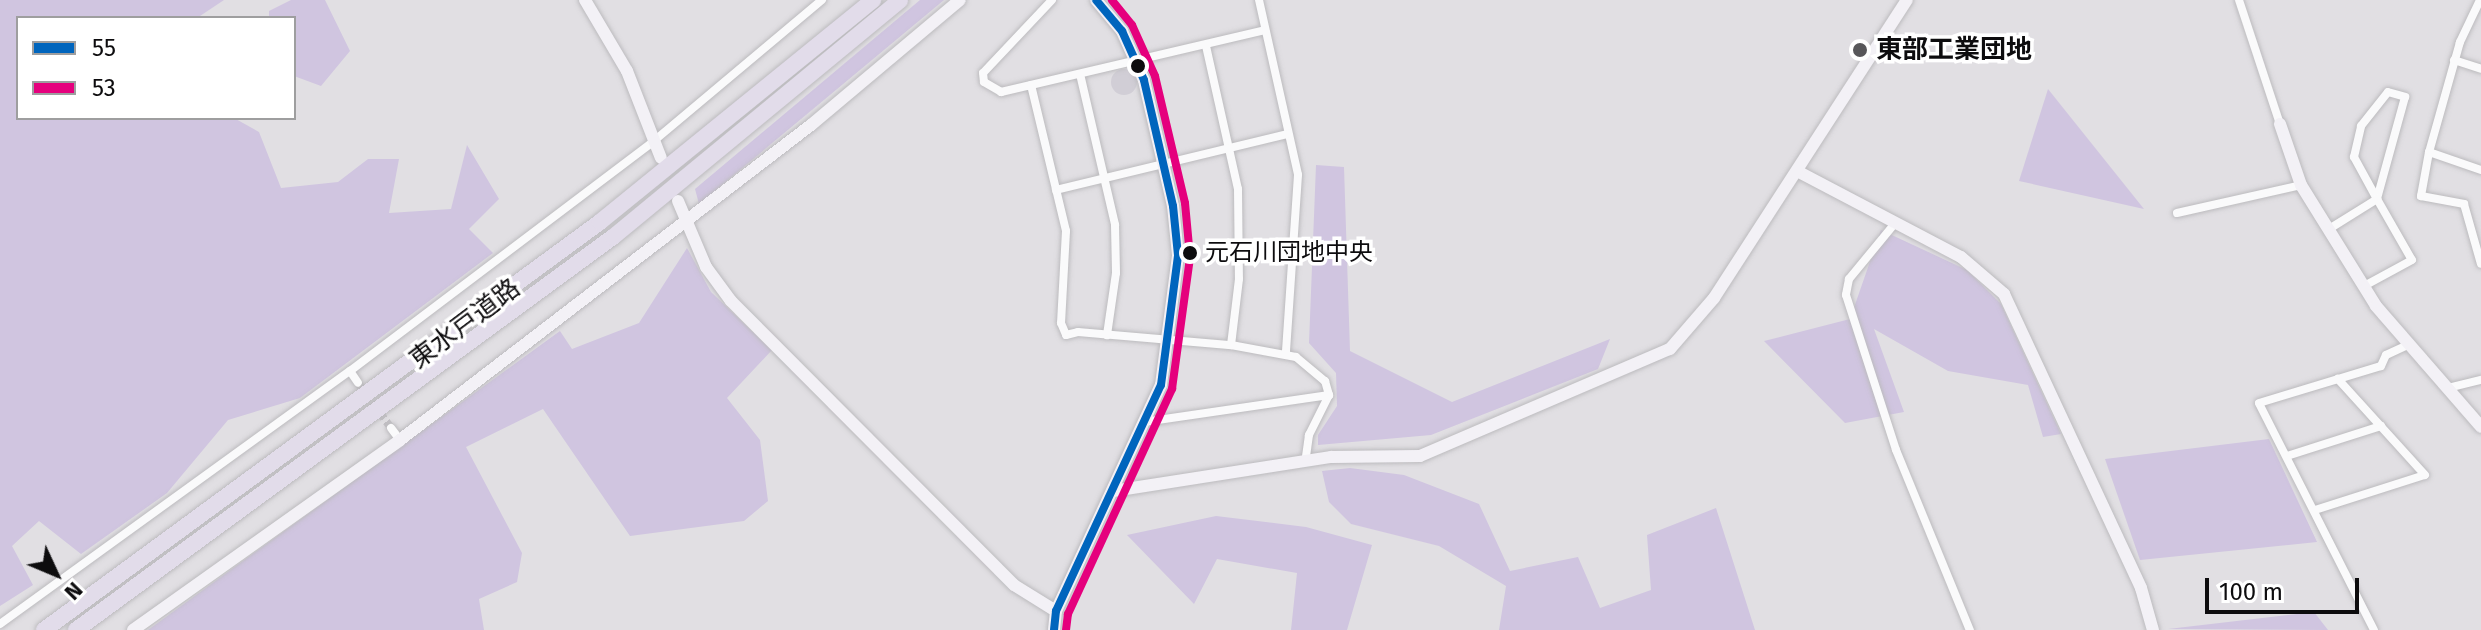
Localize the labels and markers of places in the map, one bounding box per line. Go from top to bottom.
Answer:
place label: 東部工業団地 [1876,34,2032,66]
marker: 東部工業団地 [1851,41,1869,59]
unlabelled marker [1130,58,1146,74]
place label: 元石川団地中央 [1205,239,1373,267]
marker: 元石川団地中央 [1182,245,1198,261]

